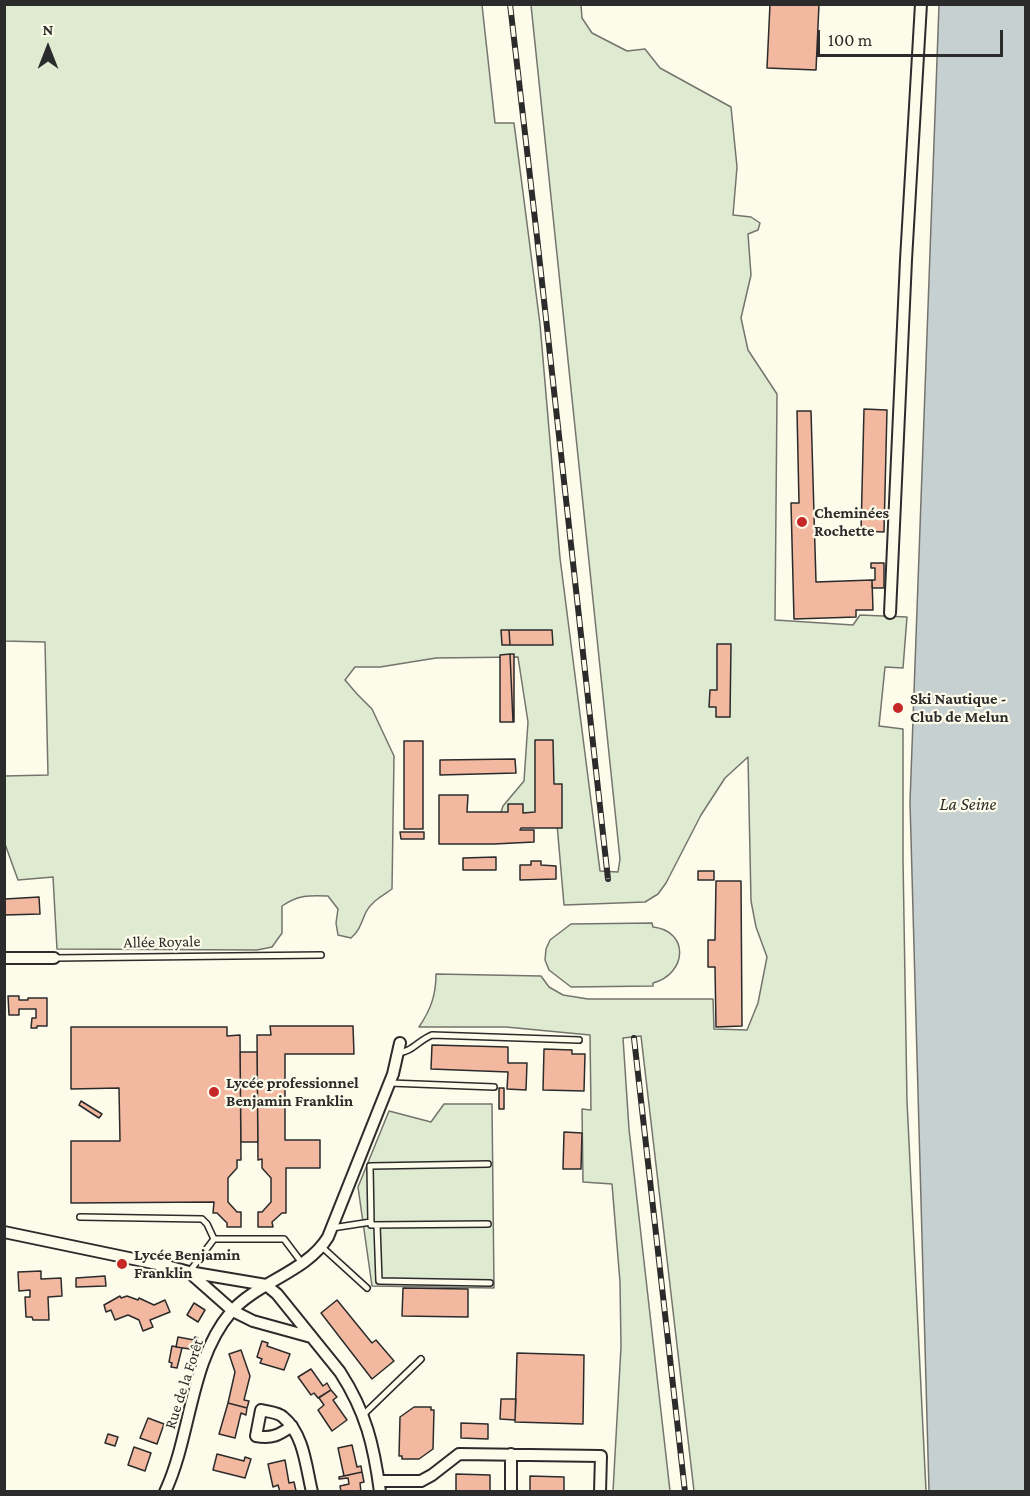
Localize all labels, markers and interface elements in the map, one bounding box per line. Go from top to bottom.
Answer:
north arrow [18,18,78,78]
scale bar [820,18,1006,56]
text: N [43,21,53,38]
text: 100 m [828,30,872,50]
place label: Cheminées Rochette [814,503,889,541]
marker: Cheminées Rochette [795,515,809,529]
place label: Ski Nautique - Club de Melun [910,689,1009,727]
marker: Ski Nautique - Club de Melun [891,701,905,715]
water label: La Seine [940,793,996,815]
street label: Allée Royale [123,932,201,952]
place label: Lycée professionnel Benjamin Franklin [226,1073,359,1111]
marker: Lycée professionnel Benjamin Franklin [207,1085,221,1099]
place label: Lycée Benjamin Franklin [134,1245,240,1283]
marker: Lycée Benjamin Franklin [115,1257,129,1271]
street label: Rue de la Forêt [160,1337,208,1431]

